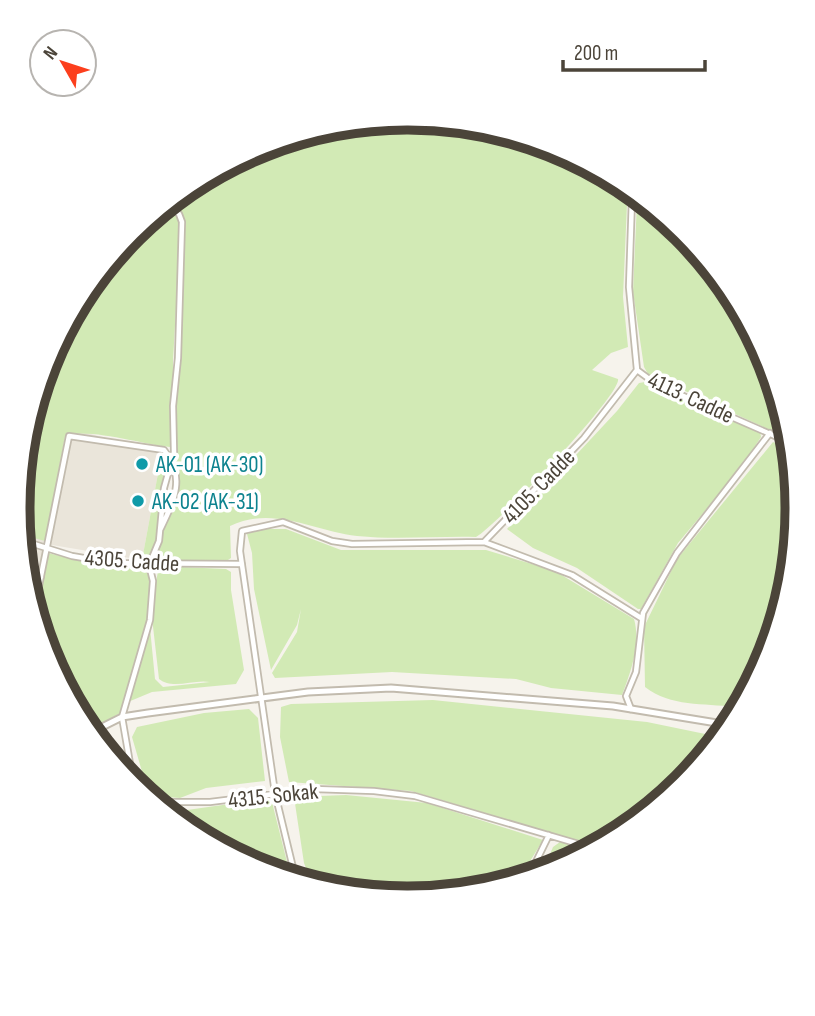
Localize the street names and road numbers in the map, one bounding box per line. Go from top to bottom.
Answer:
street label: 4113. Cadde [643,366,738,430]
street label: 4105. Cadde [496,443,581,530]
street label: 4305. Cadde [84,544,180,578]
street label: 4315. Sokak [227,777,320,815]

